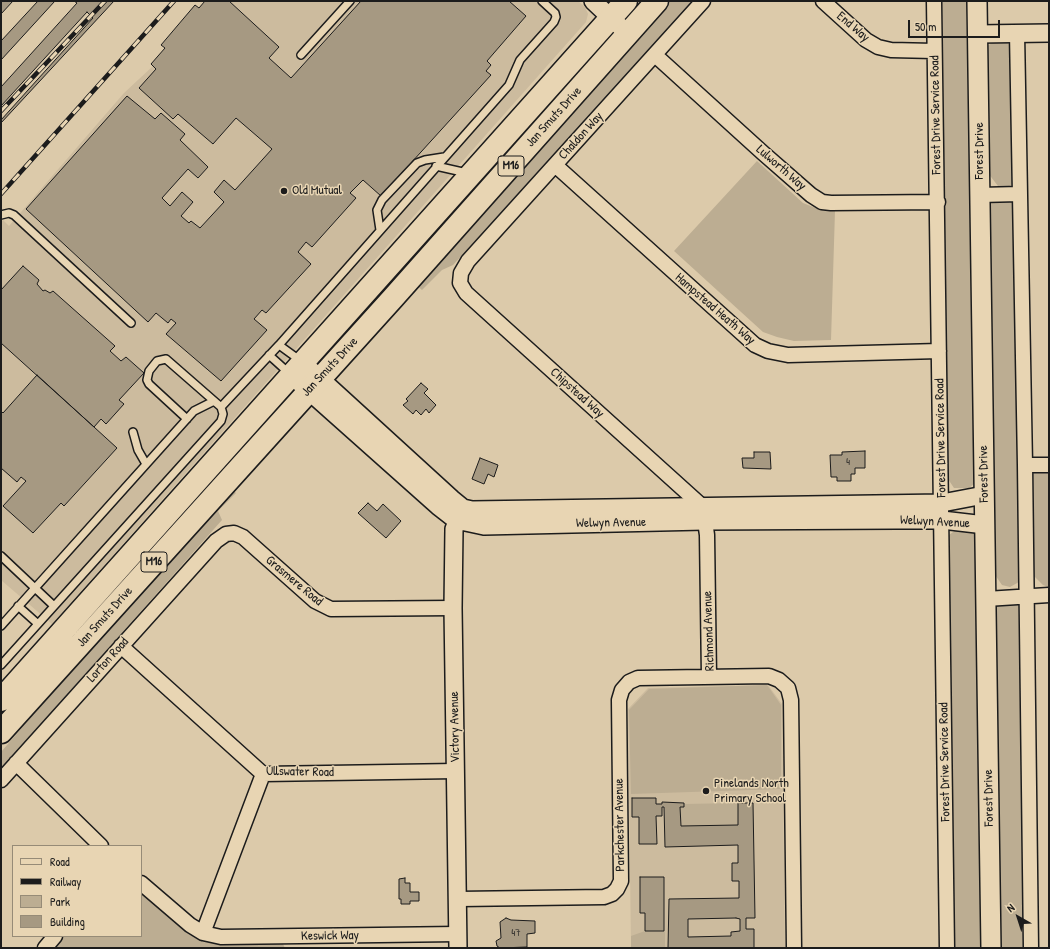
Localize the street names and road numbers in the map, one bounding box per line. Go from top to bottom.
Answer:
street label: End Way [833,9,873,45]
street label: Forest Drive Service Road [927,55,945,175]
street label: Jan Smuts Drive [523,84,585,150]
street label: Chaldon Way [555,109,607,163]
street label: Forest Drive [972,122,988,180]
street label: Lulworth Way [753,142,809,194]
road number: M16 [498,156,524,176]
street label: Hampstead Heath Way [672,270,758,348]
street label: Jan Smuts Drive [298,334,362,400]
street label: Chipstead Way [547,365,607,421]
street label: Forest Drive Service Road [932,378,950,498]
street label: Forest Drive [976,445,992,503]
street label: Welwyn Avenue [900,512,970,532]
street label: Welwyn Avenue [576,515,646,531]
road number: M16 [141,552,167,572]
street label: Grasmere Road [262,553,326,609]
street label: Jan Smuts Drive [74,584,136,650]
street label: Richmond Avenue [700,591,718,671]
street label: Lorton Road [84,634,132,686]
street label: Victory Avenue [447,691,463,763]
street label: Forest Drive Service Road [936,702,954,822]
street label: Ullswater Road [266,764,334,780]
street label: Forest Drive [981,769,997,827]
street label: Parkchester Avenue [611,778,629,872]
street label: Keswick Way [301,928,359,944]

